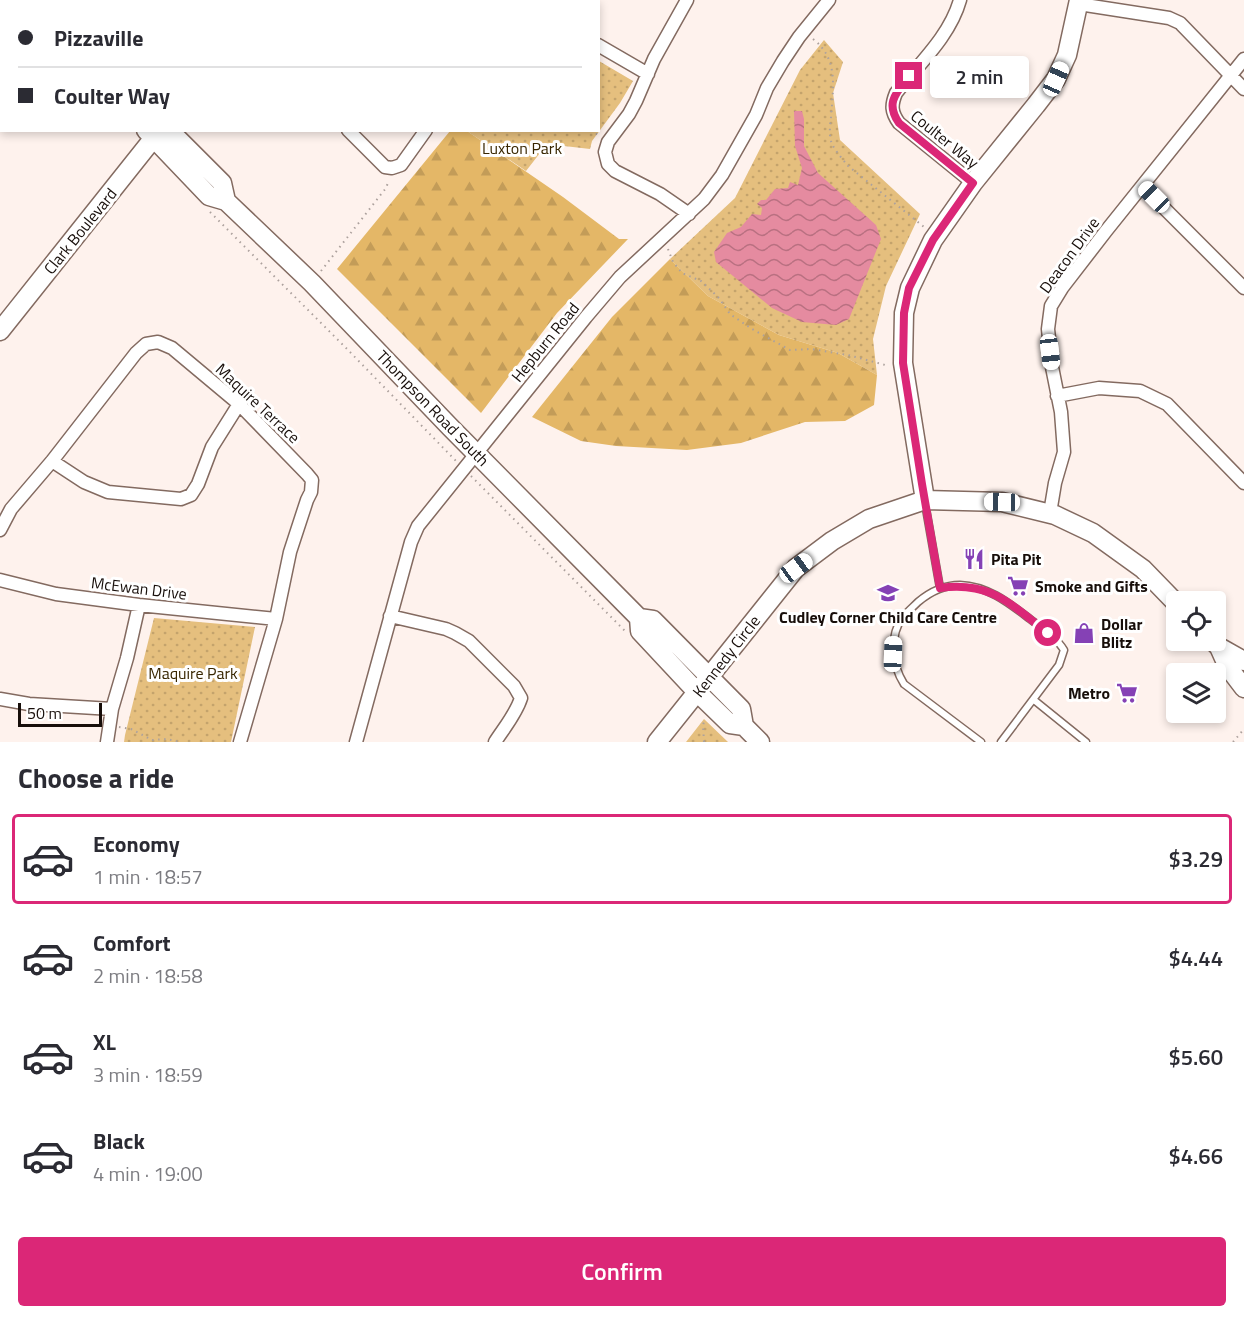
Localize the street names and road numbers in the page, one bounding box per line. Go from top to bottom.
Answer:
street label: Coulter Way [906,104,984,174]
street label: Clark Boulevard [38,183,122,279]
street label: Deacon Drive [1033,212,1105,298]
street label: Hepburn Road [505,297,585,387]
street label: Thompson Road South [371,345,495,471]
street label: Maquire Terrace [210,357,306,449]
street label: McEwan Drive [90,570,188,606]
street label: Kennedy Circle [686,610,766,702]

